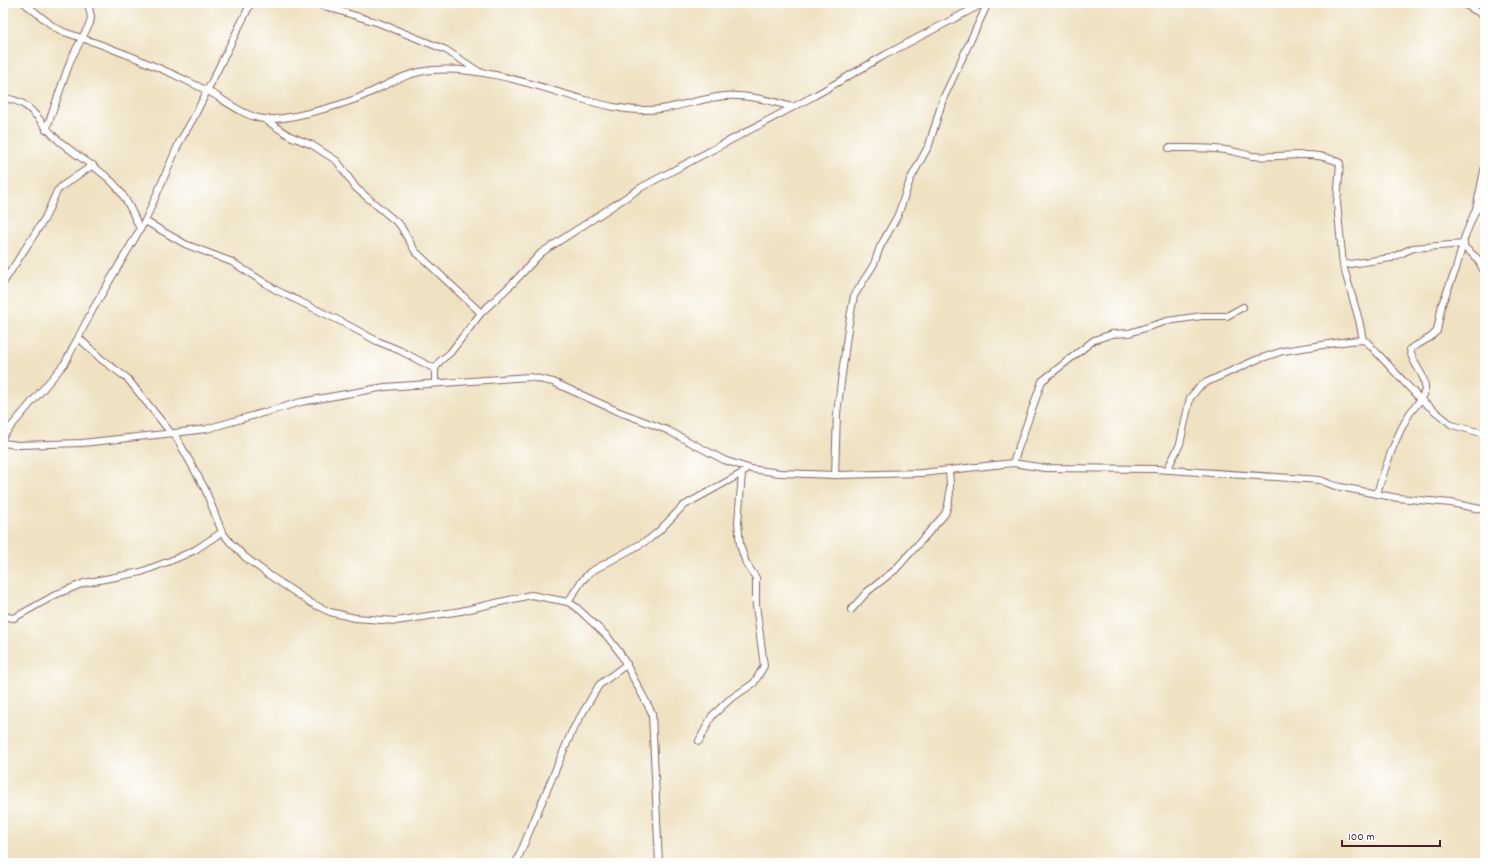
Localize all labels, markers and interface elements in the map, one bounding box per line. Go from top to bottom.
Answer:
scale bar [1342,822,1440,848]
text: 100 m [1348,829,1375,846]

